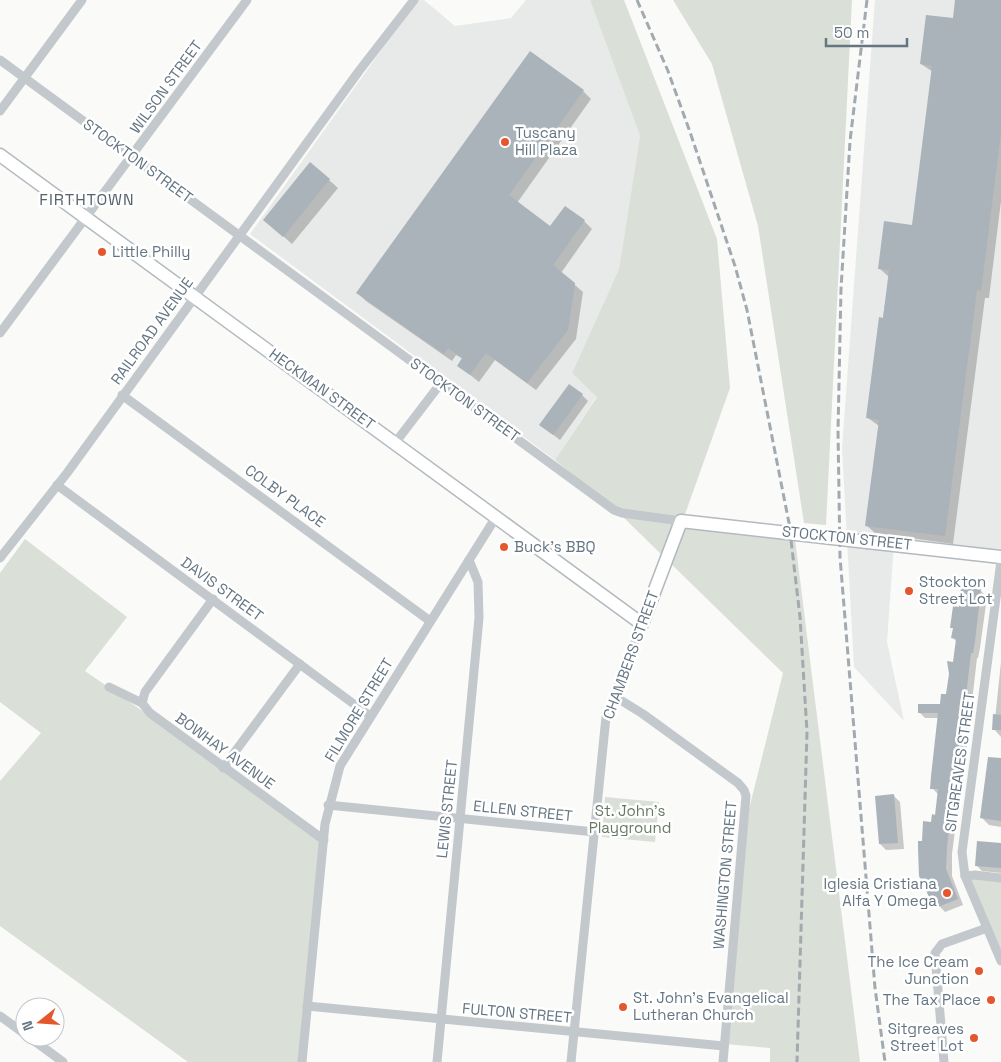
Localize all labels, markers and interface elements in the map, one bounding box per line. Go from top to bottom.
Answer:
scale bar [826,15,907,47]
text: 50 m [834,23,869,42]
street label: WILSON STREET [125,36,206,137]
street label: STOCKTON STREET [80,114,197,207]
place label: Tuscany Hill Plaza [515,123,578,159]
marker: Tuscany Hill Plaza [499,136,511,148]
district label: FIRTHTOWN [39,189,135,210]
place label: Little Philly [112,242,190,261]
marker: Little Philly [96,246,108,258]
street label: RAILROAD AVENUE [106,273,197,388]
street label: HECKMAN STREET [266,344,379,433]
street label: STOCKTON STREET [407,353,524,446]
street label: COLBY PLACE [241,460,329,531]
street label: STOCKTON STREET [781,521,913,554]
place label: Buck's BBQ [514,537,595,556]
marker: Buck's BBQ [498,541,510,553]
street label: DAVIS STREET [177,552,267,625]
place label: Stockton Street Lot [919,572,993,608]
marker: Stockton Street Lot [903,585,915,597]
street label: CHAMBERS STREET [598,588,663,722]
street label: FILMORE STREET [320,654,397,765]
street label: SITGREAVES STREET [940,691,979,833]
street label: BOWHAY AVENUE [172,708,279,793]
street label: LEWIS STREET [432,758,461,859]
street label: ELLEN STREET [472,796,574,825]
street label: WASHINGTON STREET [709,800,740,950]
park label: St. John’s Playground [589,801,671,837]
place label: Iglesia Cristiana Alfa Y Omega [823,874,937,910]
marker: Iglesia Cristiana Alfa Y Omega [941,887,953,899]
place label: The Ice Cream Junction [867,952,969,988]
marker: The Ice Cream Junction [973,965,985,977]
place label: St. John's Evangelical Lutheran Church [633,988,789,1024]
place label: The Tax Place [883,990,981,1009]
marker: The Tax Place [985,994,997,1006]
north arrow [15,997,65,1047]
street label: FULTON STREET [461,998,573,1027]
marker: St. John's Evangelical Lutheran Church [617,1001,629,1013]
text: N [18,1019,38,1033]
place label: Sitgreaves Street Lot [888,1019,964,1055]
marker: Sitgreaves Street Lot [968,1032,980,1044]

